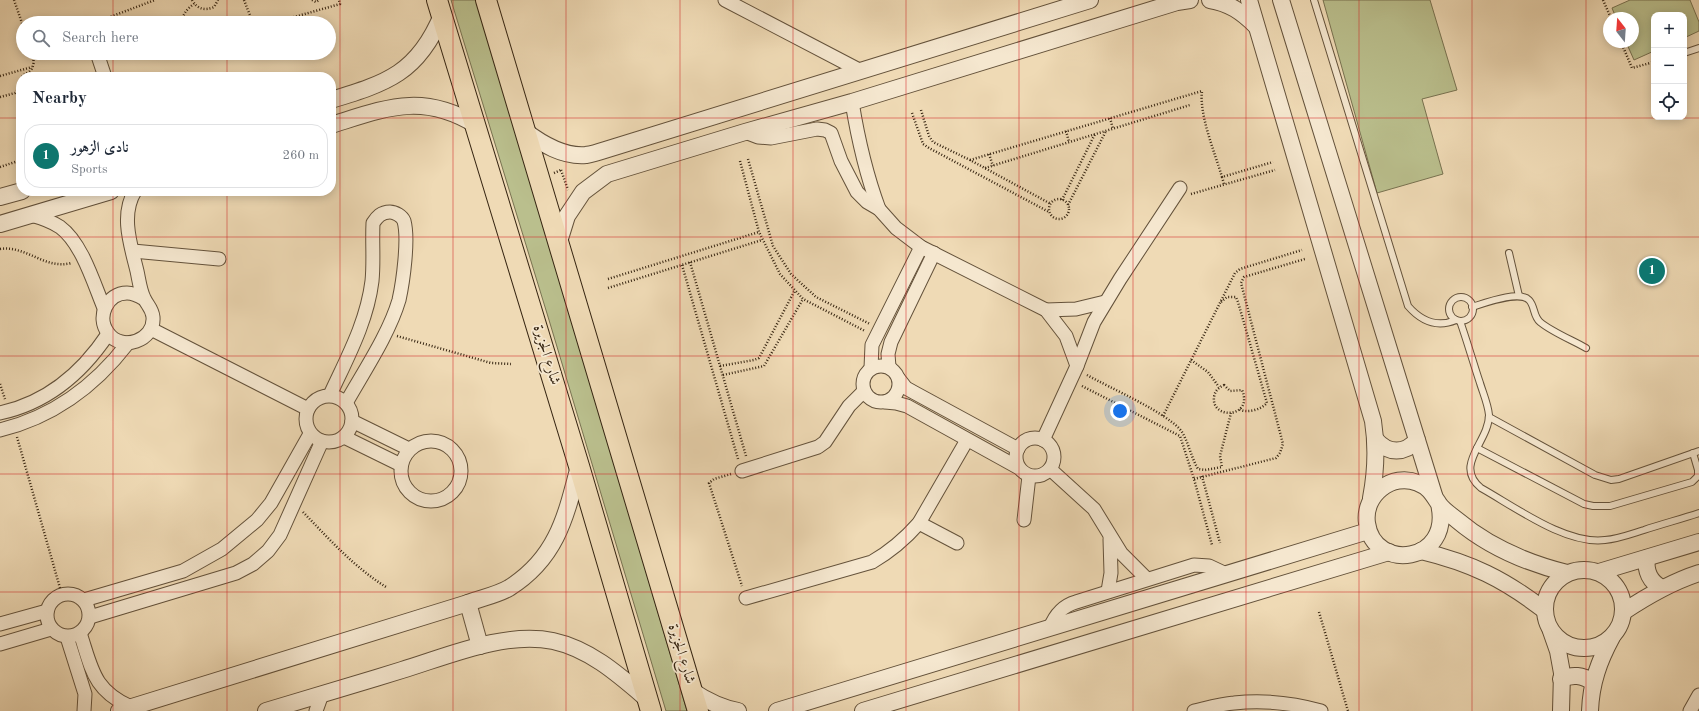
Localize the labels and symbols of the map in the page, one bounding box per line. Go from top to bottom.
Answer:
north arrow [1603,12,1639,48]
pin: 1 [1639,256,1665,286]
street label: شارع الجزيرة [526,323,562,388]
your location [1110,401,1130,421]
street label: شارع الجزيرة [661,622,697,687]

